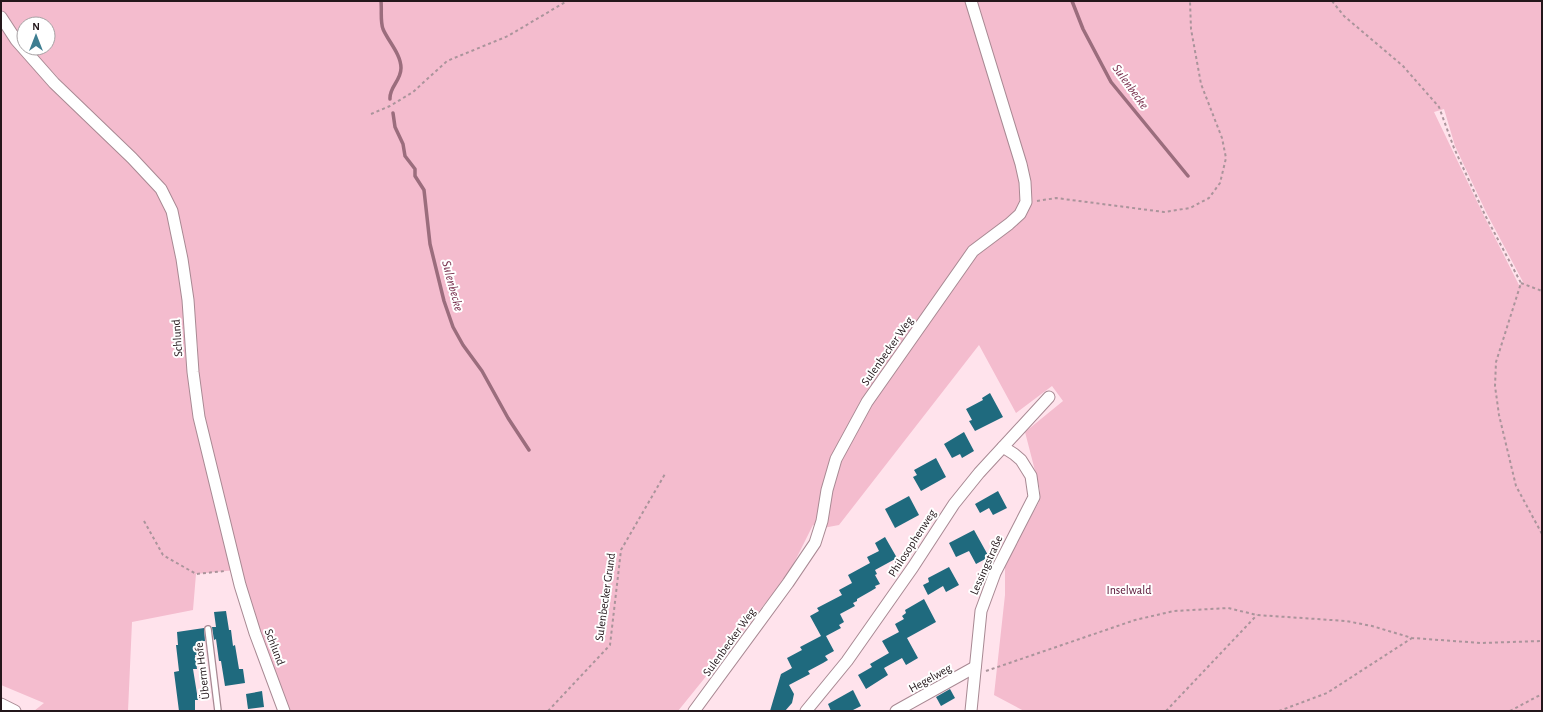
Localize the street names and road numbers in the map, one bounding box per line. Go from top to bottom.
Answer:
street label: Sulenbecker Weg [859,314,915,388]
street label: Schlund [170,319,184,357]
street label: Philosophenweg [886,507,938,579]
street label: Lessingstraße [968,533,1004,597]
street label: Sulenbecker Grund [593,552,617,642]
street label: Sulenbecker Weg [700,606,758,678]
street label: Schlund [263,627,287,667]
street label: Überm Hofe [192,642,211,700]
street label: Hegelweg [907,661,954,695]

